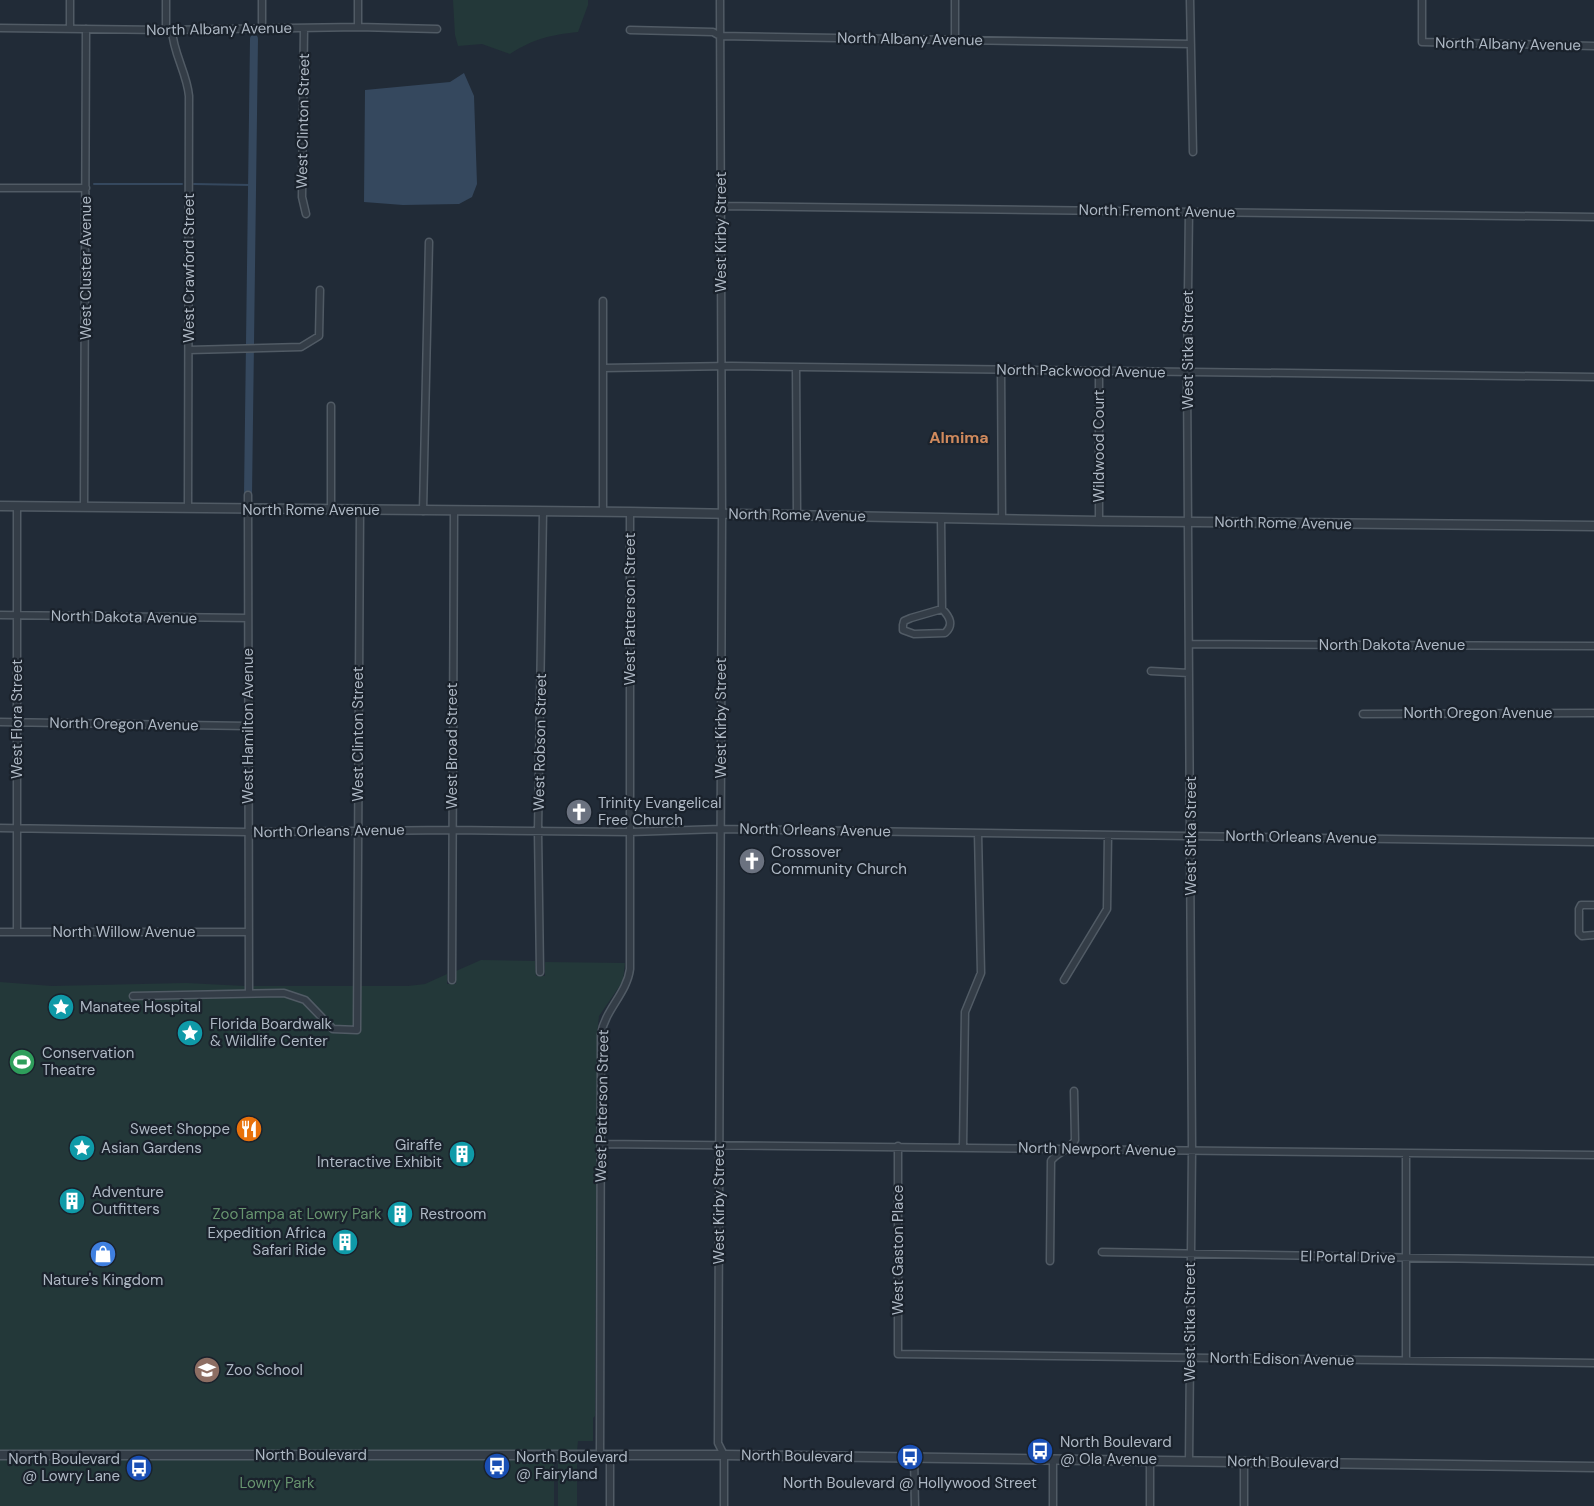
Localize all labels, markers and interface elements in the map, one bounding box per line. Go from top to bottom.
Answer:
street label: North Albany Avenue [146,18,292,40]
street label: North Albany Avenue [837,28,983,50]
street label: North Albany Avenue [1435,33,1581,55]
street label: West Clinton Street [292,53,314,189]
street label: West Kirby Street [711,171,731,292]
street label: West Crawford Street [179,193,199,343]
street label: West Cluster Avenue [76,196,96,340]
street label: North Fremont Avenue [1078,200,1236,222]
street label: West Sitka Street [1178,290,1198,410]
street label: North Packwood Avenue [996,360,1166,382]
street label: Wildwood Court [1089,389,1109,502]
district label: Almima [929,427,989,448]
street label: North Rome Avenue [242,500,380,520]
street label: North Rome Avenue [728,504,866,526]
street label: North Rome Avenue [1214,512,1352,534]
street label: West Patterson Street [620,532,640,685]
street label: North Dakota Avenue [51,606,197,628]
street label: North Dakota Avenue [1319,635,1465,655]
street label: West Hamilton Avenue [238,648,258,804]
street label: West Kirby Street [711,657,731,778]
street label: West Flora Street [7,659,27,779]
street label: West Clinton Street [348,666,368,802]
street label: West Robson Street [529,673,551,811]
street label: West Broad Street [442,683,462,809]
street label: North Oregon Avenue [1403,703,1553,723]
street label: North Oregon Avenue [49,713,199,735]
street label: West Sitka Street [1181,776,1201,896]
place label: Trinity Evangelical Free Church [598,793,722,830]
church icon: Trinity Evangelical Free Church [564,797,594,827]
street label: North Orleans Avenue [739,819,891,841]
street label: North Orleans Avenue [253,820,405,842]
street label: North Orleans Avenue [1225,826,1377,848]
place label: Crossover Community Church [771,842,907,879]
church icon: Crossover Community Church [737,846,767,876]
street label: North Willow Avenue [52,922,196,942]
place icon: Manatee Hospital [46,992,76,1022]
place label: Manatee Hospital [80,997,201,1017]
place label: Florida Boardwalk & Wildlife Center [210,1014,332,1051]
place icon: Florida Boardwalk & Wildlife Center [175,1018,205,1048]
street label: West Patterson Street [591,1029,613,1183]
place label: Conservation Theatre [42,1043,134,1080]
sports icon: Conservation Theatre [7,1047,37,1077]
restaurant icon: Sweet Shoppe [234,1114,264,1144]
place label: Sweet Shoppe [130,1119,230,1139]
place icon: Asian Gardens [67,1133,97,1163]
place label: Giraffe Interactive Exhibit [317,1135,442,1172]
place label: Asian Gardens [101,1138,202,1158]
street label: North Newport Avenue [1018,1138,1176,1160]
building icon: Giraffe Interactive Exhibit [447,1139,477,1169]
street label: West Kirby Street [709,1143,729,1264]
place label: Adventure Outfitters [92,1182,164,1219]
street label: West Gaston Place [888,1185,908,1315]
building icon: Adventure Outfitters [57,1186,87,1216]
building icon: Restroom [385,1199,415,1229]
park label: ZooTampa at Lowry Park [212,1204,382,1224]
place label: Restroom [420,1204,486,1224]
place label: Expedition Africa Safari Ride [207,1223,326,1260]
building icon: Expedition Africa Safari Ride [330,1227,360,1257]
shop icon: Nature's Kingdom [88,1239,118,1269]
street label: El Portal Drive [1300,1246,1396,1268]
street label: West Sitka Street [1180,1262,1200,1382]
place label: Nature's Kingdom [43,1270,163,1290]
street label: North Edison Avenue [1209,1348,1355,1370]
school or university icon: Zoo School [192,1355,222,1385]
place label: Zoo School [226,1360,303,1380]
place label: North Boulevard @ Ola Avenue [1060,1432,1172,1469]
bus stop icon: North Boulevard @ Ola Avenue [1025,1436,1055,1466]
bus stop icon: North Boulevard @ Hollywood Street [895,1442,925,1472]
street label: North Boulevard [255,1445,367,1465]
street label: North Boulevard [741,1445,853,1467]
place label: North Boulevard @ Fairyland [516,1447,628,1484]
place label: North Boulevard @ Lowry Lane [8,1449,120,1486]
bus stop icon: North Boulevard @ Fairyland [482,1451,512,1481]
street label: North Boulevard [1227,1451,1339,1473]
bus stop icon: North Boulevard @ Lowry Lane [124,1453,154,1483]
park label: Lowry Park [239,1473,315,1493]
place label: North Boulevard @ Hollywood Street [783,1473,1037,1493]

